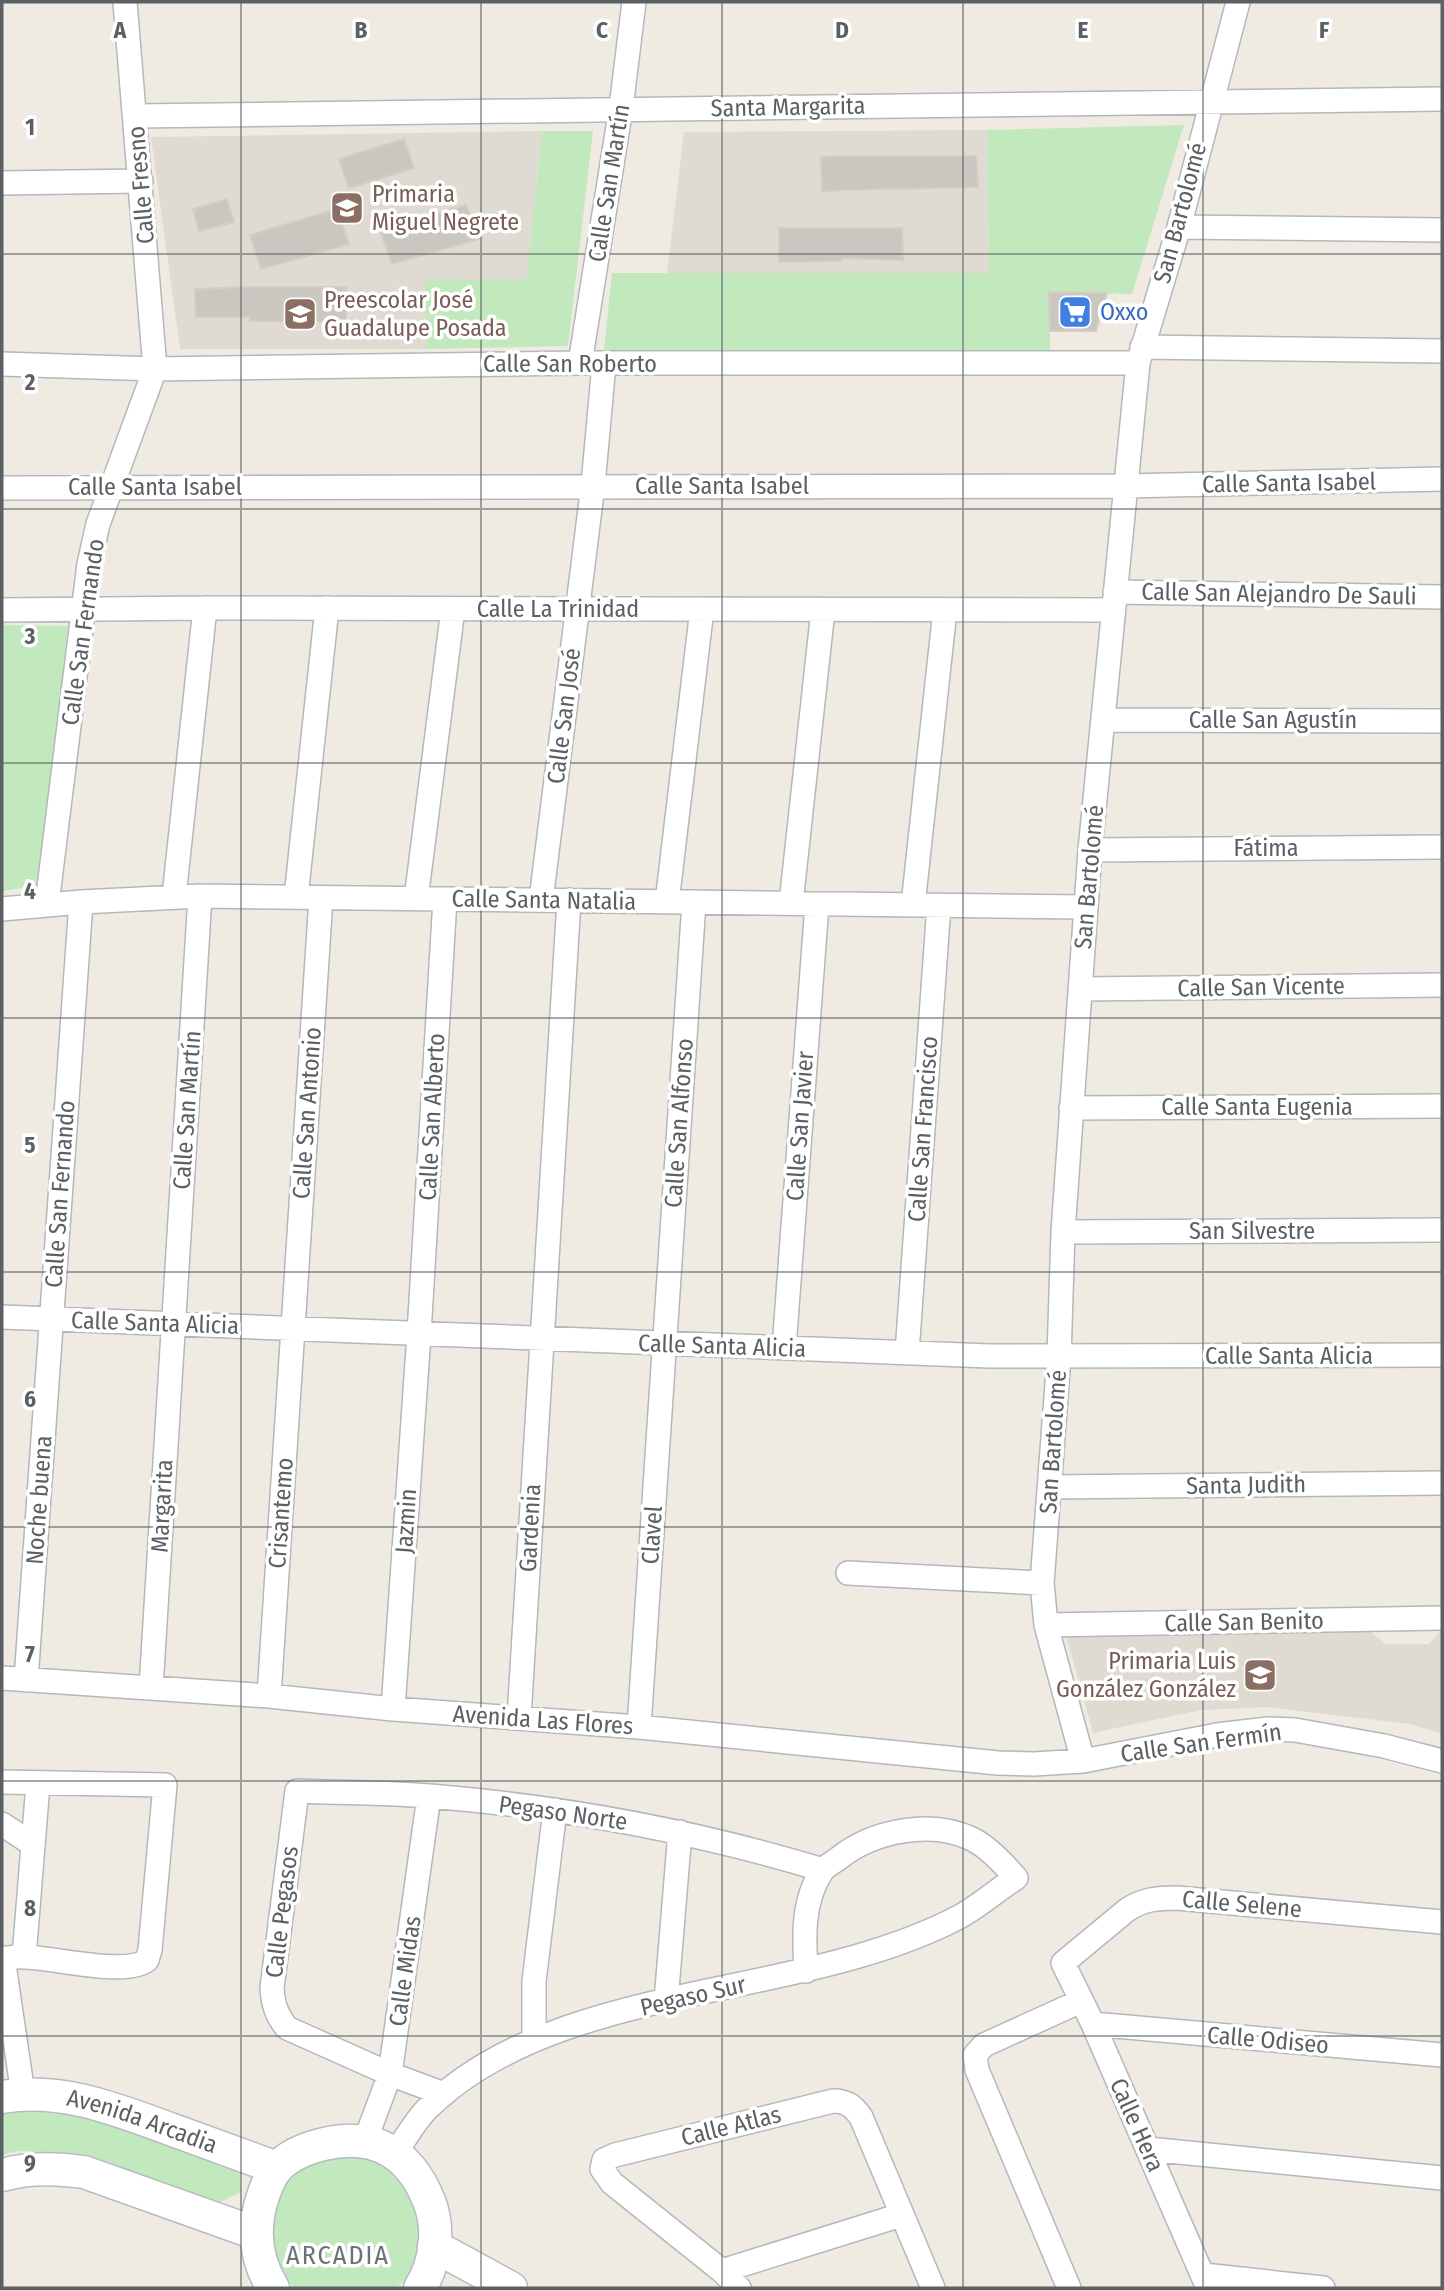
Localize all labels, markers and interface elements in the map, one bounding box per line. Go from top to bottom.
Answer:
text: A [113,16,127,44]
text: B [355,16,368,44]
text: C [596,16,608,44]
text: D [835,16,849,44]
text: E [1078,16,1089,44]
text: F [1319,16,1329,44]
street label: Santa Margarita [710,92,866,122]
street label: Calle San Martín [583,102,635,264]
text: 1 [25,113,35,141]
street label: Calle Fresno [122,125,160,245]
street label: San Bartolomé [1148,140,1212,286]
place label: Primaria Miguel Negrete [372,180,519,236]
school or university icon: Primaria Miguel Negrete [328,189,366,227]
place label: Preescolar José Guadalupe Posada [324,286,507,342]
supermarket icon: Oxxo [1056,293,1094,331]
school or university icon: Preescolar José Guadalupe Posada [281,295,319,333]
place label: Oxxo [1100,298,1148,326]
street label: Calle San Roberto [483,350,657,378]
text: 2 [24,368,36,396]
street label: Calle Santa Isabel [1202,467,1376,499]
street label: Calle Santa Isabel [635,472,809,500]
street label: Calle Santa Isabel [68,473,242,501]
street label: Calle San Fernando [56,537,110,727]
street label: Calle San Alejandro De Sauli [1141,578,1417,610]
street label: Calle La Trinidad [477,595,639,623]
text: 3 [24,622,36,650]
street label: Calle San José [542,646,586,786]
street label: Calle San Agustín [1189,706,1357,734]
street label: San Bartolomé [1069,804,1109,950]
street label: Fátima [1234,834,1298,862]
text: 4 [24,877,36,905]
street label: Calle Santa Natalia [451,884,637,916]
street label: Calle San Vicente [1177,972,1345,1002]
street label: Calle San Antonio [287,1026,327,1200]
street label: Calle San Martín [167,1030,207,1190]
street label: Calle San Alberto [414,1033,450,1201]
street label: Calle San Francisco [903,1035,943,1223]
street label: Calle San Alfonso [659,1037,699,1209]
street label: Calle San Javier [781,1049,819,1202]
street label: Calle Santa Eugenia [1161,1093,1353,1121]
street label: Calle San Fernando [39,1099,81,1289]
text: 5 [24,1131,36,1159]
street label: San Silvestre [1189,1217,1315,1245]
street label: Calle Santa Alicia [71,1306,239,1340]
street label: Calle Santa Alicia [638,1329,806,1363]
street label: Calle Santa Alicia [1205,1342,1373,1370]
street label: San Bartolomé [1034,1369,1072,1515]
text: 6 [24,1385,36,1413]
street label: Noche buena [21,1435,57,1565]
street label: Crisantemo [263,1457,299,1569]
street label: Margarita [146,1459,178,1553]
street label: Santa Judith [1186,1470,1306,1500]
street label: Gardenia [514,1483,546,1573]
street label: Jazmin [390,1488,422,1554]
street label: Clavel [636,1505,668,1565]
street label: Calle San Benito [1164,1607,1324,1637]
text: 7 [25,1640,35,1668]
place label: Primaria Luis González González [1056,1647,1236,1703]
school or university icon: Primaria Luis González González [1241,1656,1279,1694]
street label: Avenida Las Flores [452,1700,634,1740]
street label: Calle San Fermín [1119,1718,1283,1768]
street label: Pegaso Norte [497,1790,629,1836]
street label: Calle Pegasos [260,1844,304,1980]
street label: Calle Selene [1181,1885,1303,1923]
text: 8 [24,1894,36,1922]
street label: Calle Midas [383,1914,427,2028]
street label: Pegaso Sur [638,1970,749,2022]
street label: Calle Odiseo [1206,2021,1330,2059]
street label: Calle Hera [1104,2074,1170,2176]
street label: Avenida Arcadia [65,2084,221,2159]
street label: Calle Atlas [678,2100,784,2152]
text: 9 [24,2149,36,2177]
district label: ARCADIA [286,2240,390,2271]

